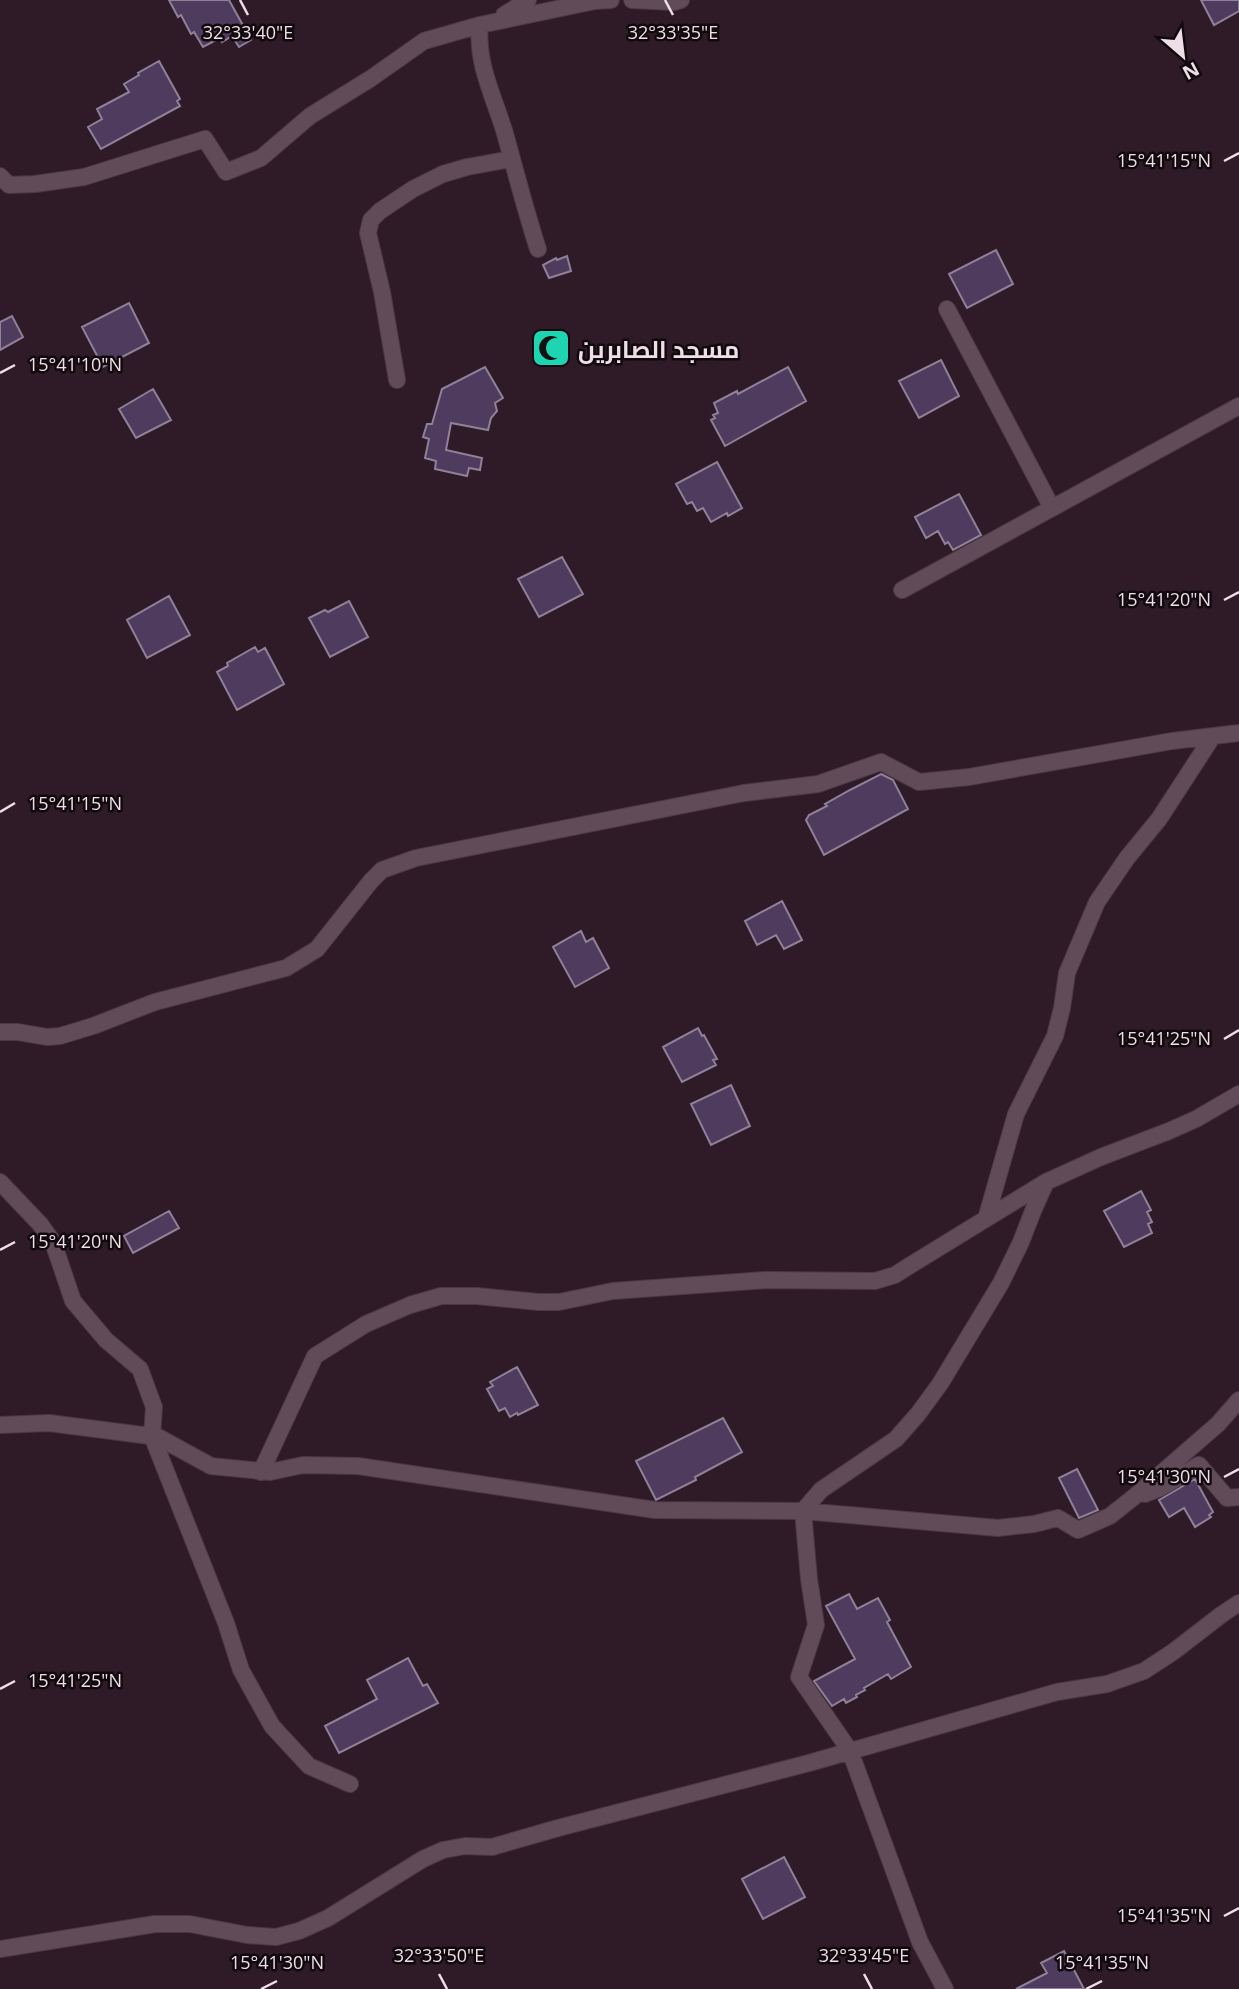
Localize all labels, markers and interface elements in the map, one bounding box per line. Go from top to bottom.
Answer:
text: 32°33'40"E [203,20,293,44]
text: 32°33'35"E [628,20,718,44]
north arrow [1148,21,1218,91]
text: N [1178,56,1204,86]
text: 15°41'15"N [1117,148,1211,172]
mosque icon: مسجد الصابرين [530,327,572,369]
place label: مسجد الصابرين [578,332,739,365]
text: 15°41'10"N [28,352,122,376]
text: 15°41'20"N [1117,587,1211,611]
text: 15°41'15"N [28,791,122,815]
text: 15°41'25"N [1117,1026,1211,1050]
text: 15°41'20"N [28,1229,122,1253]
text: 15°41'30"N [1117,1464,1211,1488]
text: 15°41'25"N [28,1668,122,1692]
text: 15°41'35"N [1117,1903,1211,1927]
text: 32°33'50"E [394,1943,484,1967]
text: 32°33'45"E [819,1943,909,1967]
text: 15°41'30"N [230,1950,324,1974]
text: 15°41'35"N [1055,1950,1149,1974]

